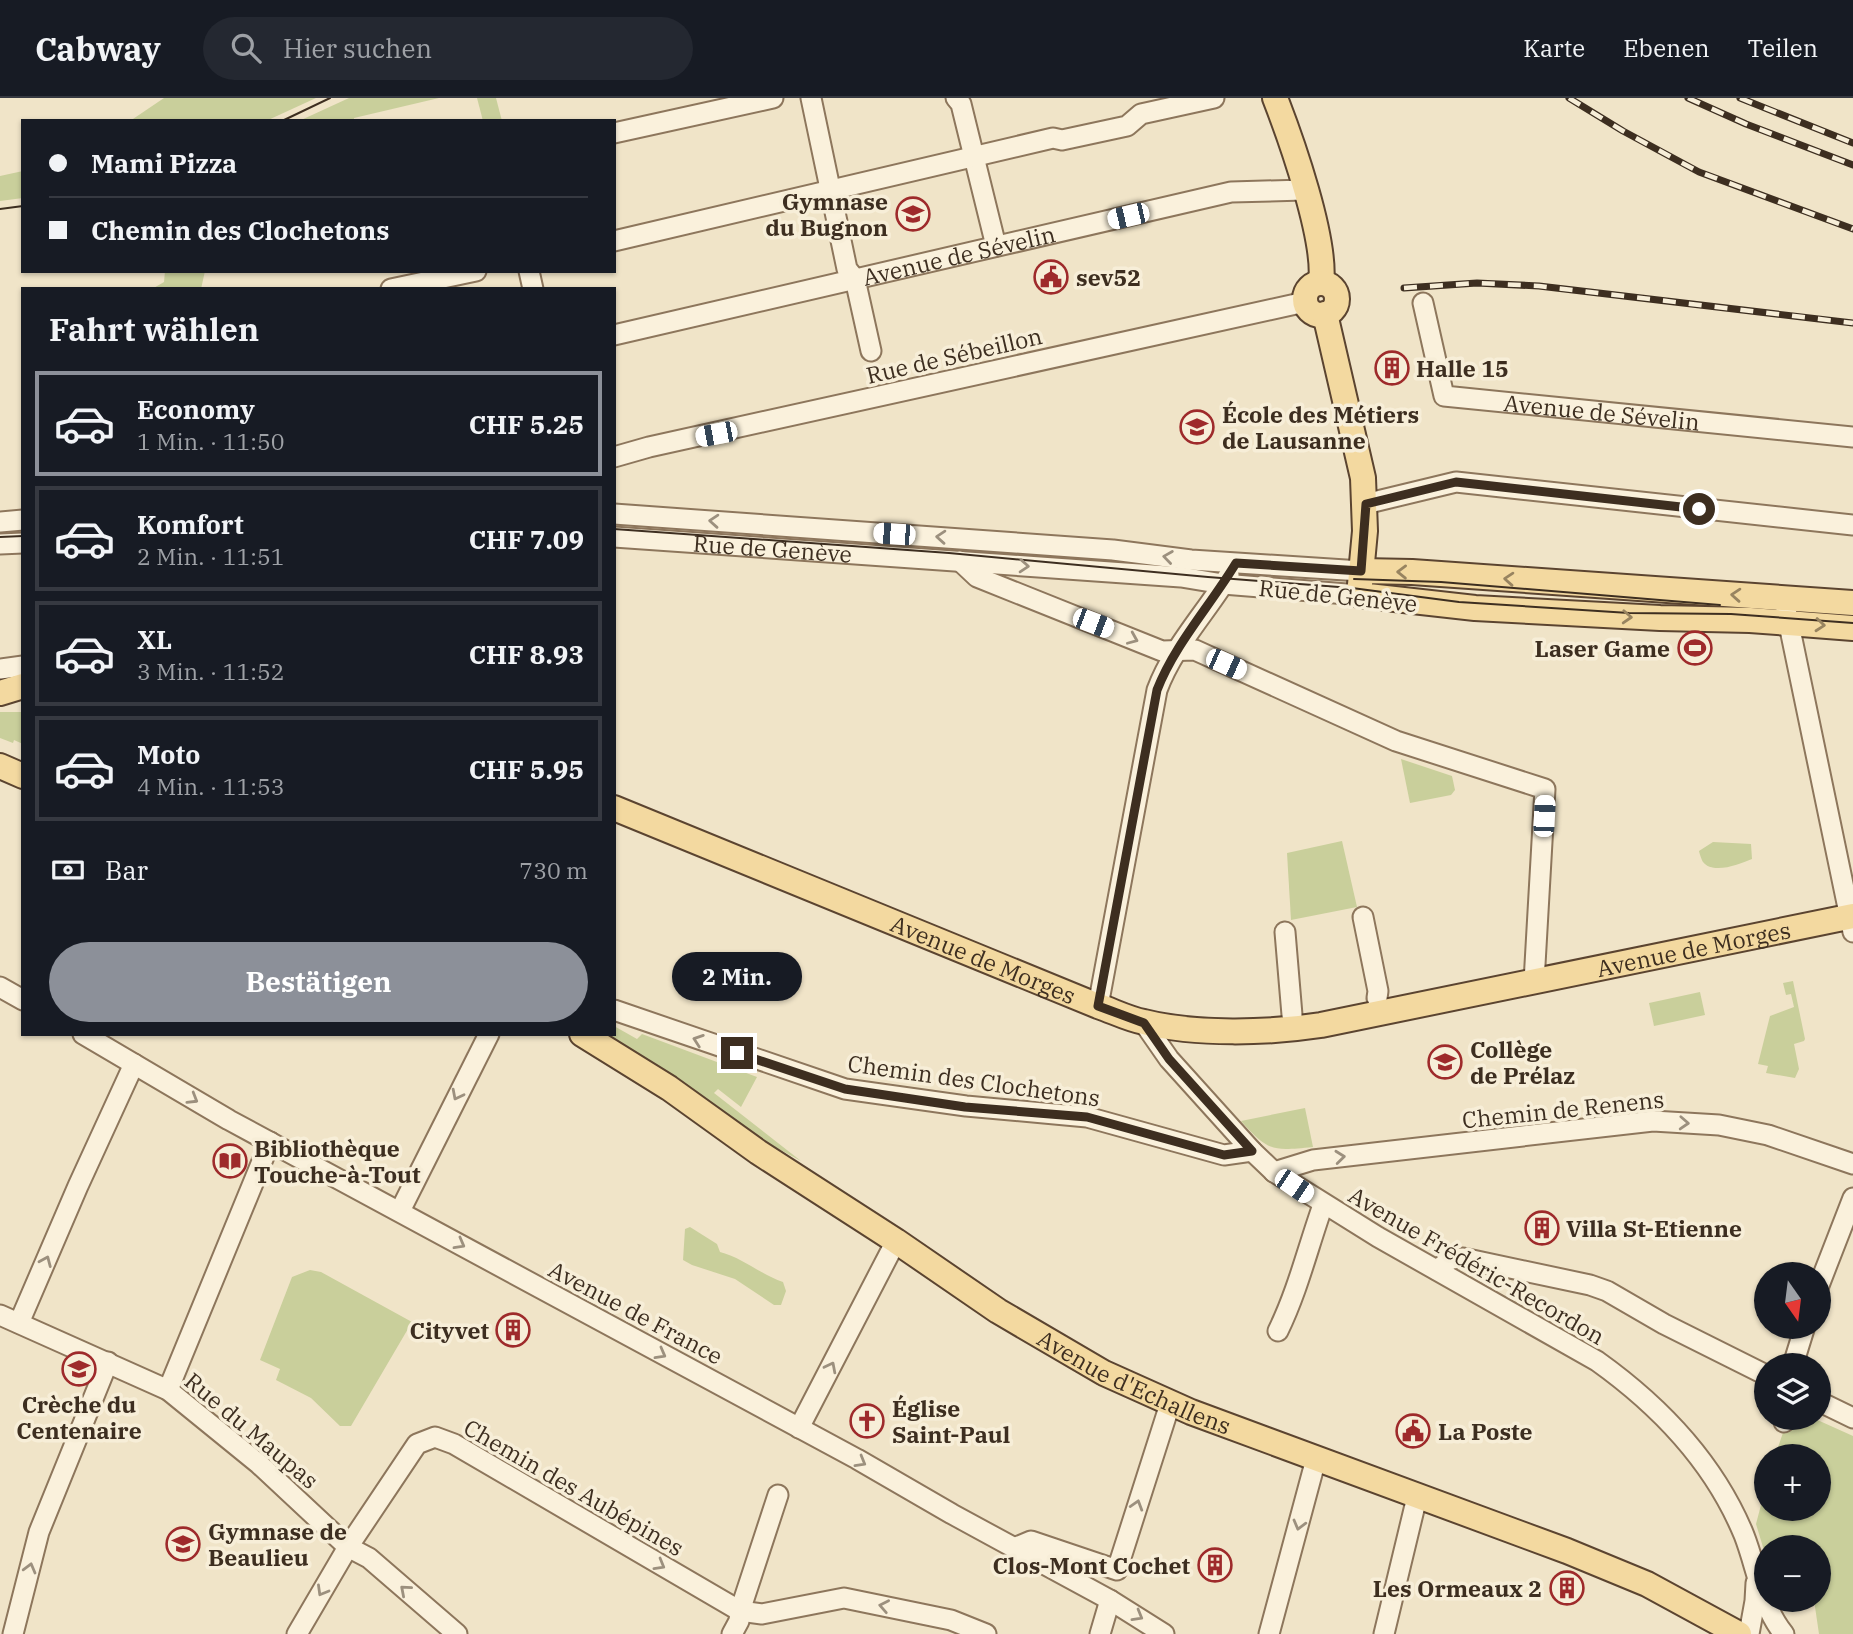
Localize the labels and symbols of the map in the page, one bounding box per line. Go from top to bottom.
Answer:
place label: Gymnase du Bugnon [765,186,888,242]
school or university icon: Gymnase du Bugnon [894,195,932,233]
car [1106,201,1151,231]
street label: Avenue de Sévelin [860,218,1058,292]
public building icon: sev52 [1032,258,1070,296]
place label: sev52 [1076,262,1141,292]
street label: Rue de Sébeillon [863,320,1045,390]
building icon: Halle 15 [1373,349,1411,387]
place label: Halle 15 [1416,353,1509,383]
street label: Avenue de Sévelin [1502,387,1701,437]
place label: École des Métiers de Lausanne [1222,399,1419,455]
school or university icon: École des Métiers de Lausanne [1178,408,1216,446]
car [694,420,739,448]
route start [1683,493,1715,525]
one-way arrow [708,514,719,529]
car [873,522,916,546]
street label: Rue de Genève [692,528,853,569]
one-way arrow [935,530,946,545]
one-way arrow [1162,550,1173,565]
one-way arrow [1019,558,1030,573]
one-way arrow [1396,564,1407,579]
street label: Rue de Genève [1257,572,1419,618]
one-way arrow [1503,572,1514,587]
one-way arrow [1730,588,1741,603]
car [1070,606,1117,640]
one-way arrow [1621,609,1632,624]
one-way arrow [1815,617,1826,632]
sports icon: Laser Game [1676,629,1714,667]
one-way arrow [1125,631,1138,645]
place label: Laser Game [1534,633,1670,663]
car [1203,646,1250,682]
car [1533,794,1556,838]
street label: Avenue de Morges [886,908,1080,1010]
street label: Avenue de Morges [1594,914,1793,983]
callout: 2 Min. [672,951,802,1000]
one-way arrow [692,1034,705,1048]
place label: Collège de Prélaz [1470,1034,1575,1090]
route end [721,1037,753,1069]
school or university icon: Collège de Prélaz [1426,1043,1464,1081]
street label: Chemin des Clochetons [846,1047,1102,1113]
street label: Chemin de Renens [1461,1083,1665,1135]
one-way arrow [452,1088,466,1100]
one-way arrow [185,1091,198,1104]
one-way arrow [1679,1115,1690,1130]
place label: Bibliothèque Touche-à-Tout [254,1133,421,1189]
library icon: Bibliothèque Touche-à-Tout [211,1142,249,1180]
one-way arrow [1335,1150,1346,1165]
car [1271,1166,1318,1206]
street label: Avenue Frédéric-Recordon [1343,1179,1611,1351]
building icon: Villa St-Etienne [1523,1209,1561,1247]
place label: Villa St-Etienne [1566,1213,1742,1243]
one-way arrow [452,1236,465,1250]
street label: Avenue de France [544,1253,728,1371]
one-way arrow [38,1255,52,1268]
north arrow [1754,1262,1830,1339]
building icon: Cityvet [494,1311,532,1349]
place label: Cityvet [410,1315,489,1345]
street label: Avenue d'Echallens [1032,1323,1235,1440]
one-way arrow [654,1346,666,1359]
school or university icon: Crèche du Centenaire [60,1350,98,1388]
one-way arrow [822,1362,836,1374]
street label: Rue du Maupas [179,1365,325,1495]
place label: Crèche du Centenaire [16,1389,142,1445]
place label: Église Saint-Paul [892,1393,1010,1449]
church icon: Église Saint-Paul [848,1402,886,1440]
street label: Chemin des Aubépines [459,1412,689,1562]
public building icon: La Poste [1394,1412,1432,1450]
place label: La Poste [1438,1416,1533,1446]
one-way arrow [854,1454,867,1467]
one-way arrow [1129,1499,1144,1511]
place label: Gymnase de Beaulieu [208,1516,347,1572]
one-way arrow [1293,1519,1307,1531]
school or university icon: Gymnase de Beaulieu [164,1525,202,1563]
building icon: Clos-Mont Cochet [1196,1546,1234,1584]
place label: Clos-Mont Cochet [993,1550,1190,1580]
one-way arrow [652,1557,665,1570]
one-way arrow [21,1562,36,1574]
building icon: Les Ormeaux 2 [1548,1569,1586,1607]
place label: Les Ormeaux 2 [1373,1573,1542,1603]
one-way arrow [317,1583,330,1596]
one-way arrow [401,1586,414,1598]
one-way arrow [878,1599,890,1614]
one-way arrow [1130,1608,1143,1621]

